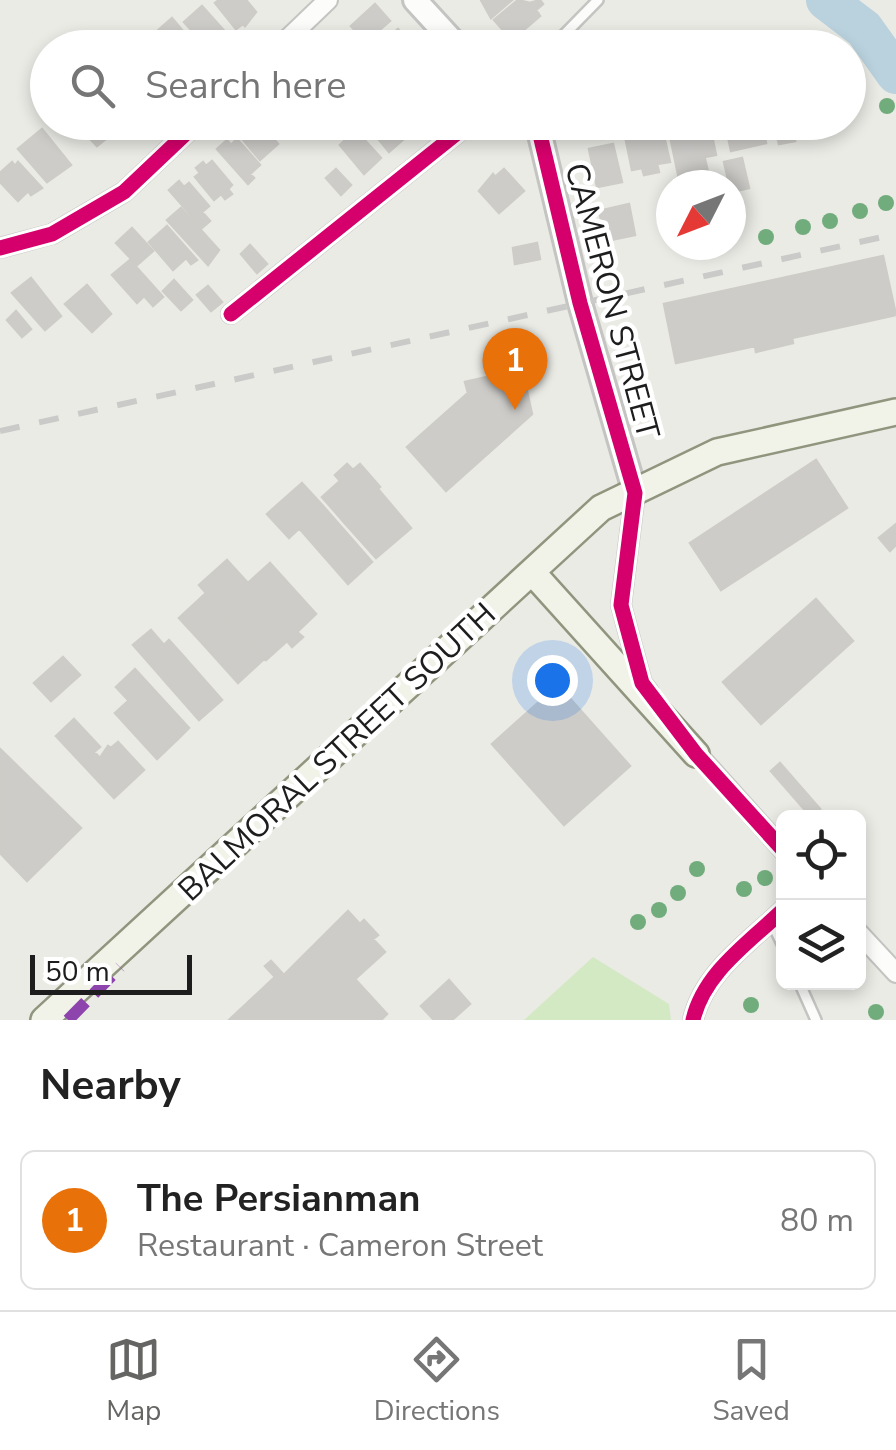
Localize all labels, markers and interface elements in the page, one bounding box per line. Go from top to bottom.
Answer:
search box [30,30,866,140]
icon: search [65,58,120,113]
text: Search here [145,60,346,111]
street label: CAMERON STREET [554,158,670,444]
north arrow [656,170,746,260]
pin: 1 [482,328,548,410]
street label: BALMORAL STREET SOUTH [169,593,505,911]
your location [527,655,578,706]
map controls [776,810,866,990]
button: locate [776,810,866,900]
button: layers [776,900,866,990]
scale bar [30,950,192,994]
text: 50 m [45,953,110,991]
text: Nearby [40,1057,181,1114]
text: The Persianman [137,1173,420,1224]
text: 1 [65,1199,84,1242]
text: 80 m [780,1199,854,1242]
text: Restaurant · Cameron Street [137,1224,543,1267]
tab: Map [106,1332,161,1430]
tab: Directions [374,1332,500,1430]
tab: Saved [712,1332,790,1430]

